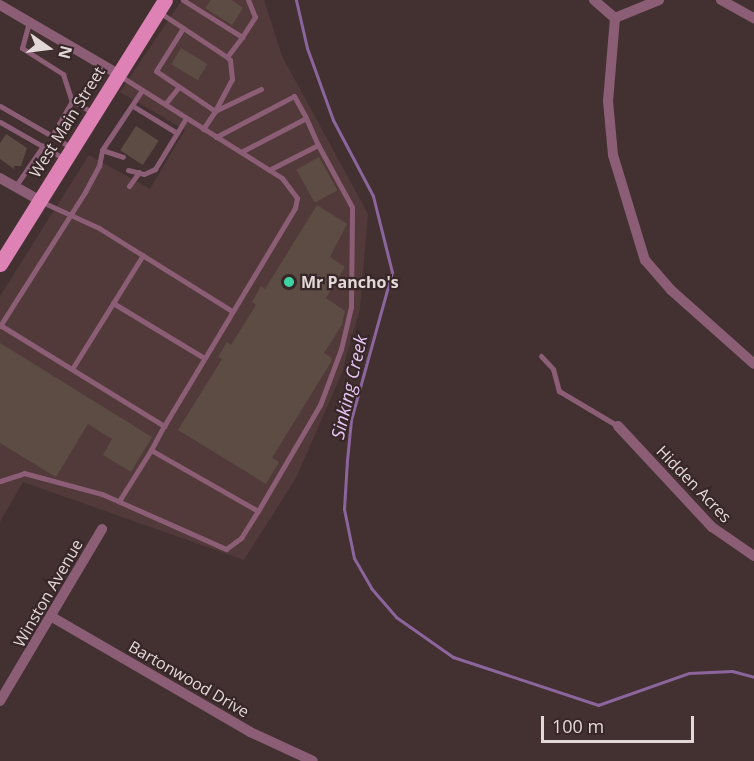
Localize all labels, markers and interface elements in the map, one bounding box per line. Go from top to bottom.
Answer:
north arrow [18,18,78,78]
text: N [53,43,78,61]
street label: West Main Street [25,63,109,181]
place label: Mr Pancho's [301,272,399,292]
marker: Mr Pancho's [282,275,296,289]
water label: Sinking Creek [327,333,371,441]
street label: Hidden Acres [653,442,735,526]
street label: Winston Avenue [9,536,87,650]
street label: Bartonwood Drive [125,637,253,721]
scale bar [544,704,697,742]
text: 100 m [552,714,604,738]

